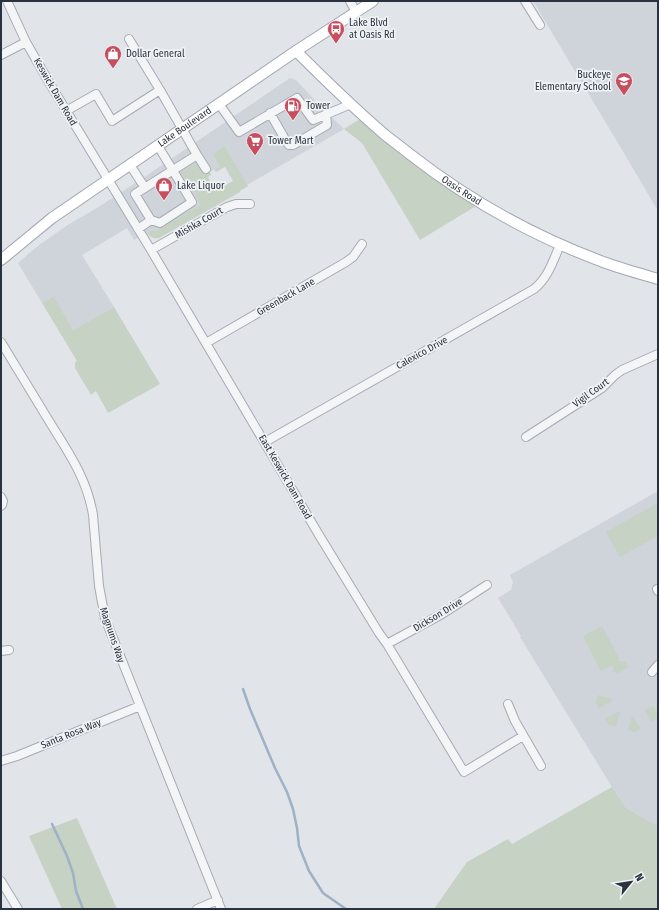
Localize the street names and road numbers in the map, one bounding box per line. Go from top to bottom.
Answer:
street label: Keswick Dam Road [31,56,79,128]
street label: Lake Boulevard [156,105,214,150]
street label: Oasis Road [439,173,484,208]
street label: Mishka Court [173,204,226,241]
street label: Greenback Lane [255,276,317,318]
street label: Calexico Drive [394,334,450,372]
street label: Vigil Court [571,375,612,410]
street label: East Keswick Dam Road [256,433,314,521]
street label: Dickson Drive [411,596,465,634]
street label: Magnums Way [97,606,127,665]
street label: Santa Rosa Way [39,716,103,752]

